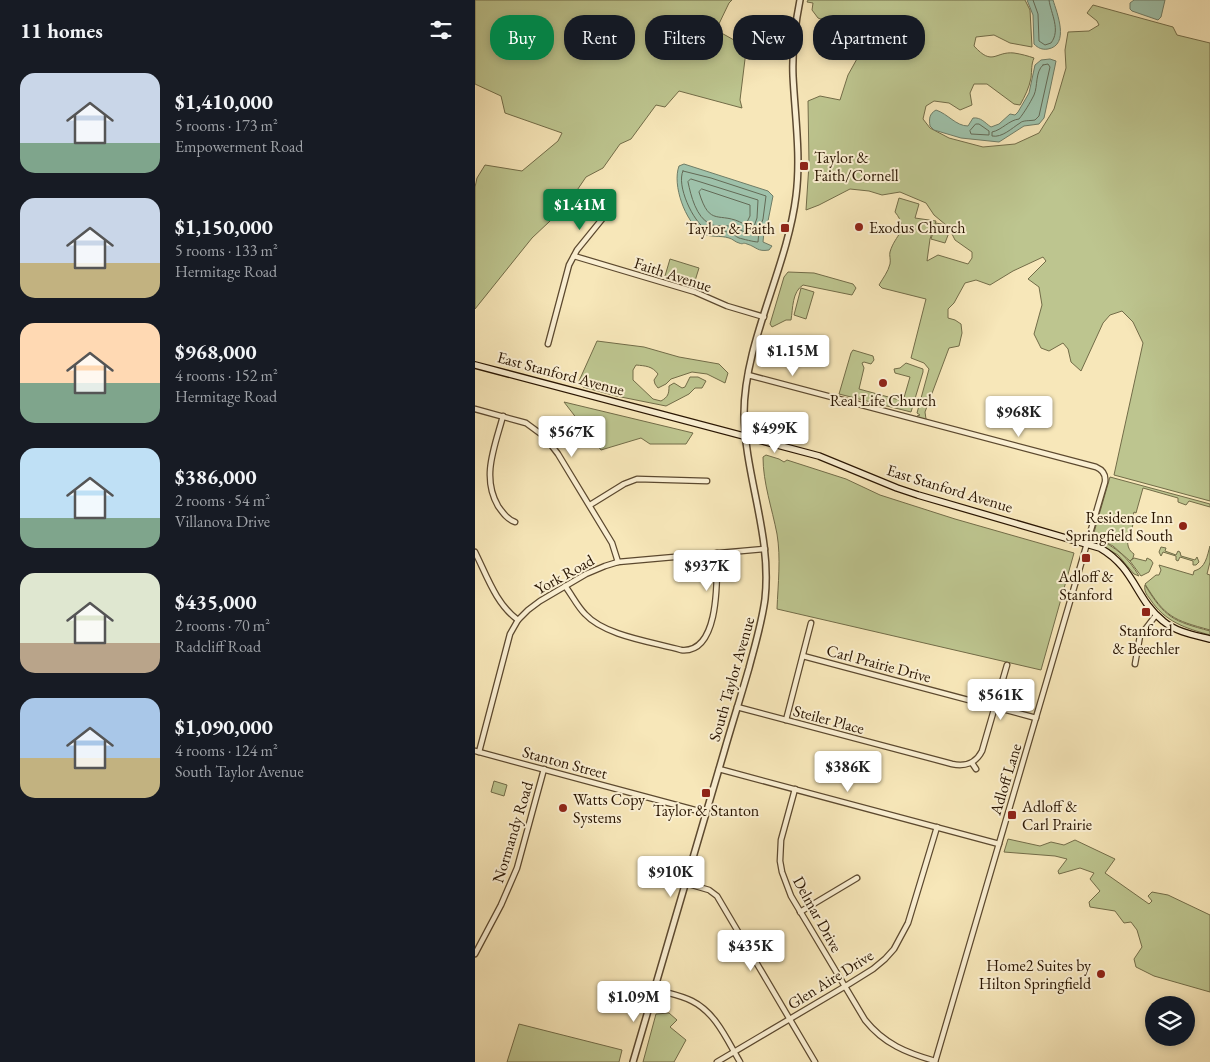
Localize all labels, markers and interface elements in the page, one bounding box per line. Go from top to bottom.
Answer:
chip: Buy [490,15,554,60]
chip: Rent [564,15,635,60]
chip: Filters [645,15,723,60]
chip: New [733,15,803,60]
chip: Apartment [813,15,925,60]
icon: filters [427,16,455,44]
text: 11 homes [20,17,103,44]
text: $1,410,000 [175,88,273,115]
icon: home [60,93,120,153]
text: 5 rooms · 173 m² [175,115,278,136]
text: Empowerment Road [175,136,303,157]
place label: Taylor & Faith/Cornell [814,147,899,186]
marker: Taylor & Faith/Cornell [798,160,810,172]
pin: $1.41M [539,188,621,231]
text: $1.41M [554,194,606,215]
text: $1,150,000 [175,213,273,240]
place label: Exodus Church [869,217,965,238]
icon: home [60,218,120,278]
place label: Taylor & Faith [686,218,775,239]
marker: Exodus Church [853,221,865,233]
marker: Taylor & Faith [779,222,791,234]
text: 5 rooms · 133 m² [175,240,278,261]
street label: Faith Avenue [631,252,714,297]
text: Hermitage Road [175,261,277,282]
pin: $1.15M [752,334,834,377]
text: $968,000 [175,338,257,365]
text: $1.15M [767,340,819,361]
icon: home [60,343,120,403]
street label: East Stanford Avenue [495,346,627,401]
text: 4 rooms · 152 m² [175,365,278,386]
marker: Real Life Church [877,377,889,389]
text: Hermitage Road [175,386,277,407]
place label: Real Life Church [830,390,936,411]
pin: $968K [984,396,1054,438]
text: $968K [997,401,1041,422]
pin: $499K [740,412,810,454]
pin: $567K [537,416,607,458]
text: $499K [753,417,797,438]
text: $567K [550,421,594,442]
street label: East Stanford Avenue [884,459,1016,518]
text: $386,000 [175,463,257,490]
icon: home [60,468,120,528]
text: 2 rooms · 54 m² [175,490,270,511]
place label: Residence Inn Springfield South [1066,507,1174,546]
text: Villanova Drive [175,511,270,532]
marker: Residence Inn Springfield South [1177,520,1189,532]
street label: York Road [531,549,599,599]
pin: $937K [672,550,742,592]
marker: Adloff & Stanford [1080,552,1092,564]
text: $937K [685,555,729,576]
place label: Adloff & Stanford [1057,566,1114,605]
text: $435,000 [175,588,257,615]
icon: home [60,593,120,653]
marker: Stanford & Beechler [1140,606,1152,618]
street label: South Taylor Avenue [704,614,759,744]
text: 2 rooms · 70 m² [175,615,270,636]
place label: Stanford & Beechler [1112,620,1180,659]
text: Radcliff Road [175,636,261,657]
street label: Carl Prairie Drive [824,639,934,688]
pin: $561K [966,678,1036,721]
text: $561K [979,684,1023,705]
street label: Steiler Place [791,700,867,739]
text: $1,090,000 [175,713,273,740]
icon: home [60,718,120,778]
text: 4 rooms · 124 m² [175,740,278,761]
street label: Stanton Street [520,741,610,784]
street label: Adloff Lane [984,741,1026,818]
pin: $386K [813,750,883,793]
text: $386K [826,756,870,777]
text: South Taylor Avenue [175,761,304,782]
street label: Normandy Road [487,778,538,885]
marker: Taylor & Stanton [700,787,712,799]
place label: Watts Copy Systems [573,789,646,828]
place label: Adloff & Carl Prairie [1021,796,1092,835]
place label: Taylor & Stanton [653,800,760,821]
marker: Watts Copy Systems [557,802,569,814]
marker: Adloff & Carl Prairie [1006,809,1018,821]
pin: $910K [636,856,706,898]
text: $910K [649,861,693,882]
street label: Delmar Drive [788,873,847,956]
pin: $435K [716,930,786,972]
text: $435K [729,935,773,956]
street label: Glen Aire Drive [783,945,877,1014]
place label: Home2 Suites by Hilton Springfield [979,955,1092,994]
marker: Home2 Suites by Hilton Springfield [1095,968,1107,980]
pin: $1.09M [593,980,675,1023]
text: $1.09M [608,986,660,1007]
map controls [1145,996,1195,1046]
button: layers [1145,996,1195,1046]

